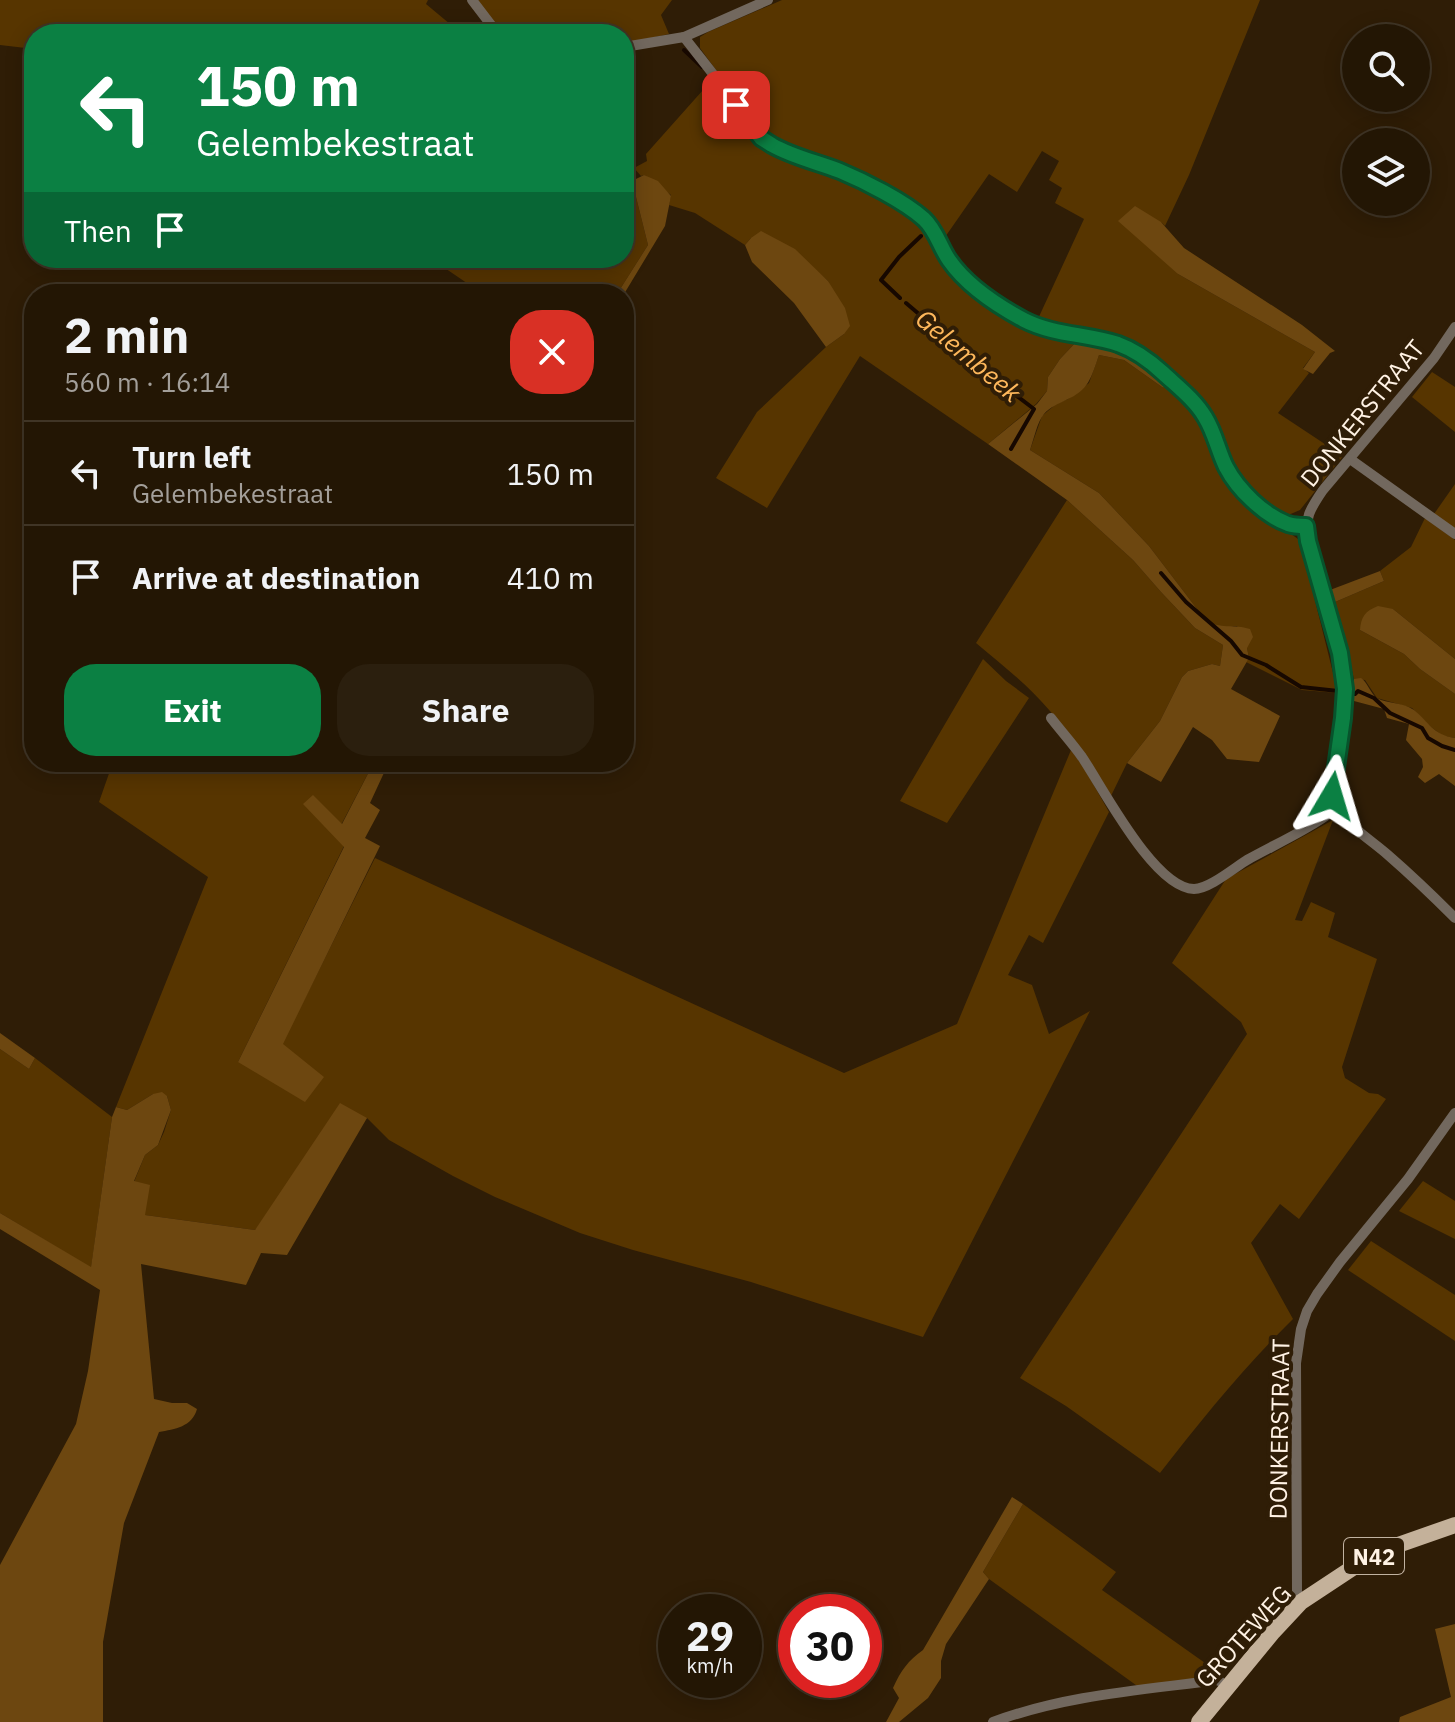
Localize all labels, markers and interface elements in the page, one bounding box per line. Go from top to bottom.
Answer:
map controls [1342,24,1430,216]
button: search [1342,24,1430,112]
text: 150 m [196,49,360,121]
icon: left [64,56,168,160]
pin [702,71,770,139]
icon: arrive [714,83,758,127]
text: Gelembekestraat [196,119,475,166]
button: layers [1342,128,1430,216]
icon: arrive [148,208,192,252]
text: Then [64,211,132,250]
water label: Gelembeek [909,301,1029,409]
text: 2 min [64,304,189,366]
button: close [510,310,594,394]
street label: DONKERSTRAAT [1293,333,1431,493]
text: 560 m · 16:14 [64,365,230,399]
text: Turn left [132,437,251,476]
icon: left [64,451,108,495]
text: 150 m [507,454,594,493]
text: Gelembekestraat [132,476,333,510]
icon: arrive [64,555,108,599]
text: Arrive at destination [132,558,420,597]
text: 410 m [507,558,594,597]
button: Exit [64,664,321,756]
button: Share [337,664,594,756]
position arrow [1290,754,1374,838]
street label: DONKERSTRAAT [1261,1338,1297,1520]
road number: N42 [1344,1538,1404,1574]
street label: GROTEWEG [1188,1578,1298,1694]
speed limit sign: 30 [778,1594,882,1698]
text: 29 [686,1610,734,1662]
text: km/h [686,1652,734,1679]

